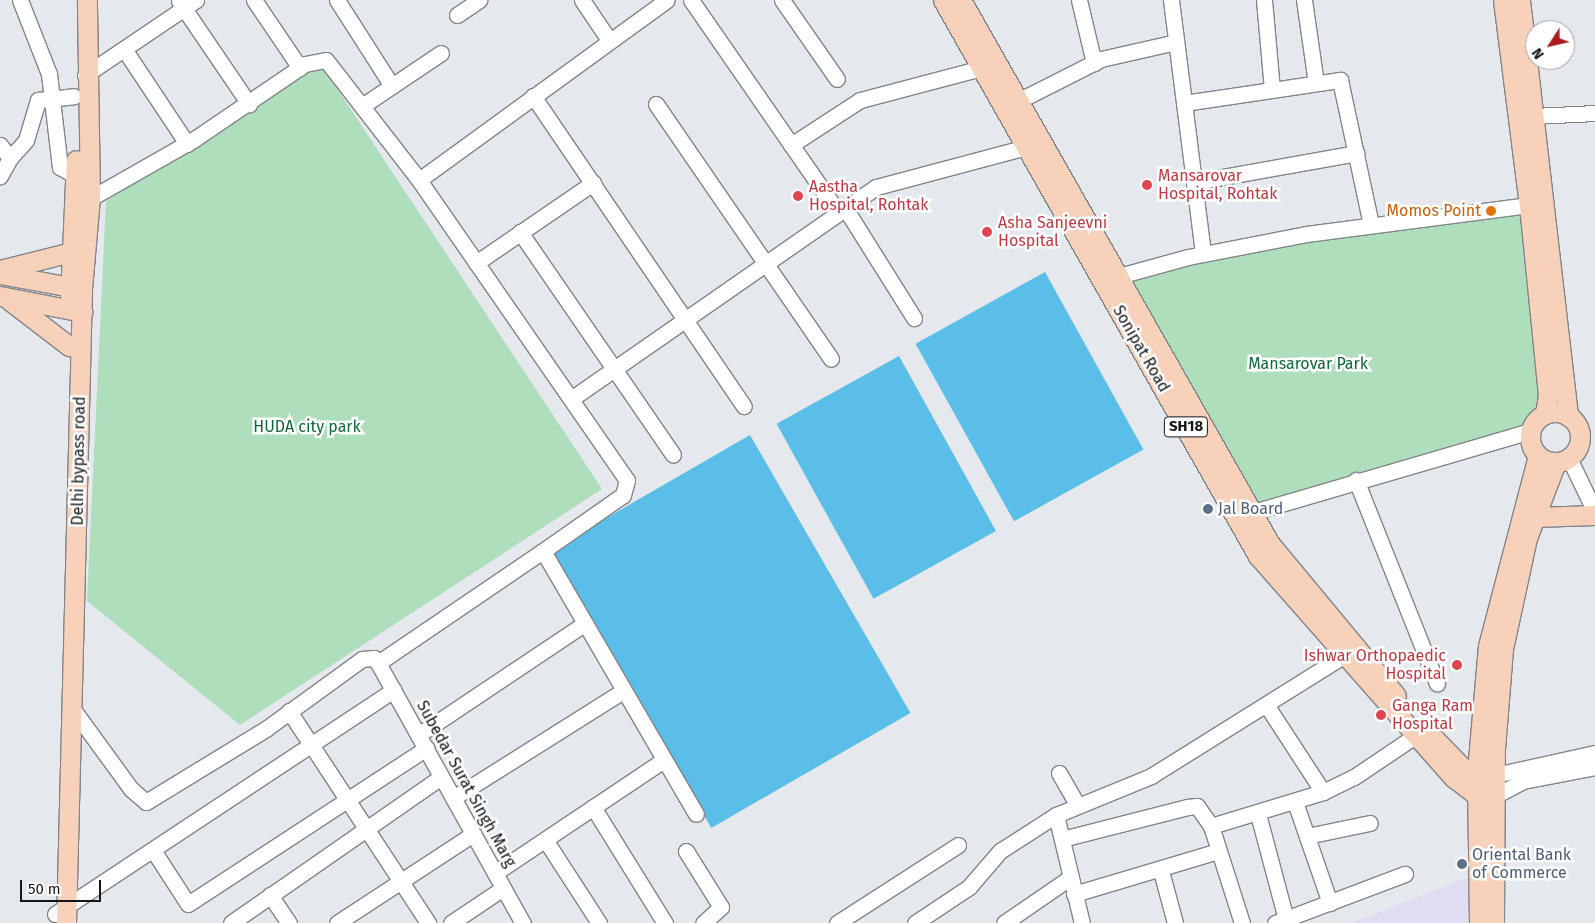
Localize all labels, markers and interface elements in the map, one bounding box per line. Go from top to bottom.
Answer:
north arrow [1525,20,1575,70]
text: N [1528,45,1548,62]
place label: Mansarovar Hospital, Rohtak [1158,166,1277,204]
place label: Aastha Hospital, Rohtak [809,177,928,215]
marker: Mansarovar Hospital, Rohtak [1140,178,1154,192]
marker: Aastha Hospital, Rohtak [791,189,805,203]
place label: Momos Point [1387,201,1481,221]
marker: Momos Point [1485,205,1497,217]
place label: Asha Sanjeevni Hospital [998,213,1107,251]
marker: Asha Sanjeevni Hospital [980,225,994,239]
street label: Sonipat Road [1108,302,1174,396]
park label: Mansarovar Park [1248,354,1368,374]
street label: Delhi bypass road [68,396,90,526]
road number: SH18 [1164,414,1208,440]
park label: HUDA city park [253,417,361,437]
place label: Jal Board [1218,499,1283,519]
marker: Jal Board [1202,503,1214,515]
place label: Ishwar Orthopaedic Hospital [1304,646,1446,684]
marker: Ishwar Orthopaedic Hospital [1450,658,1464,672]
place label: Ganga Ram Hospital [1392,696,1473,734]
street label: Subedar Surat Singh Marg [412,697,520,871]
marker: Ganga Ram Hospital [1374,708,1388,722]
place label: Oriental Bank of Commerce [1472,845,1571,883]
marker: Oriental Bank of Commerce [1456,858,1468,870]
scale bar [22,870,104,902]
text: 50 m [28,880,61,898]

